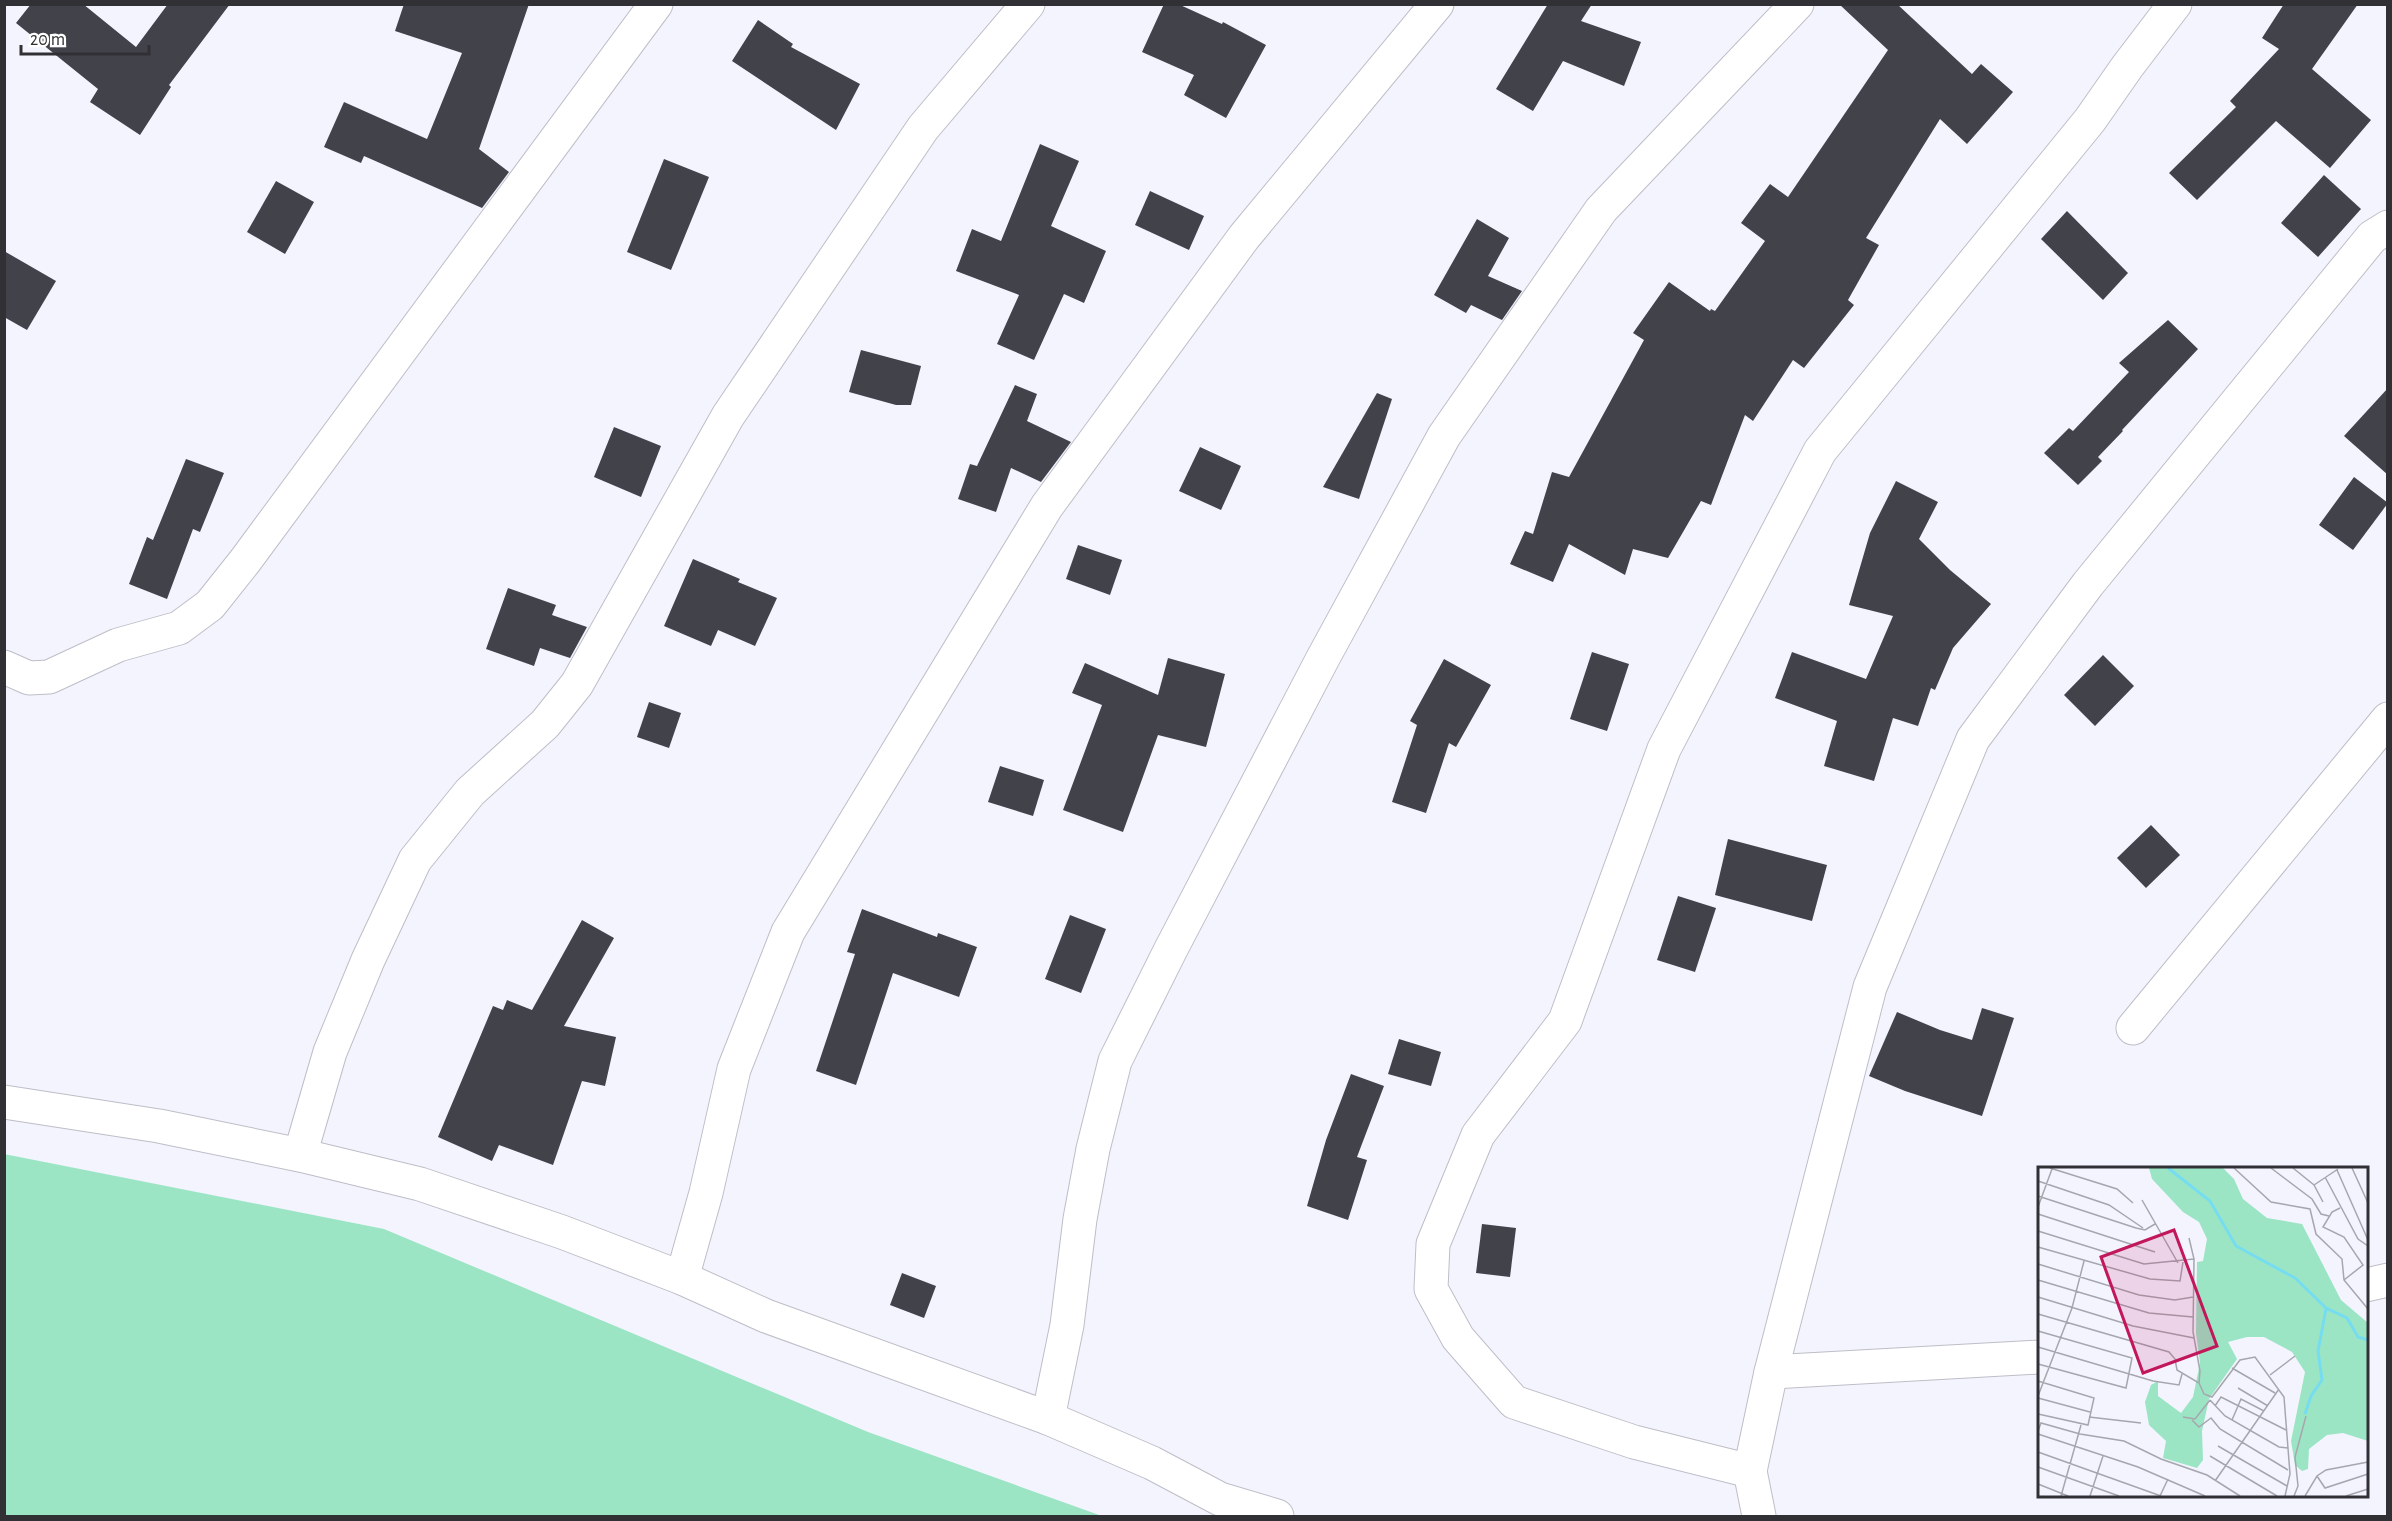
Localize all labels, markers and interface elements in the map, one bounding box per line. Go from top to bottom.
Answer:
scale bar [21,18,148,56]
text: 20 m [30,31,65,49]
inset map [2038,1167,2368,1497]

